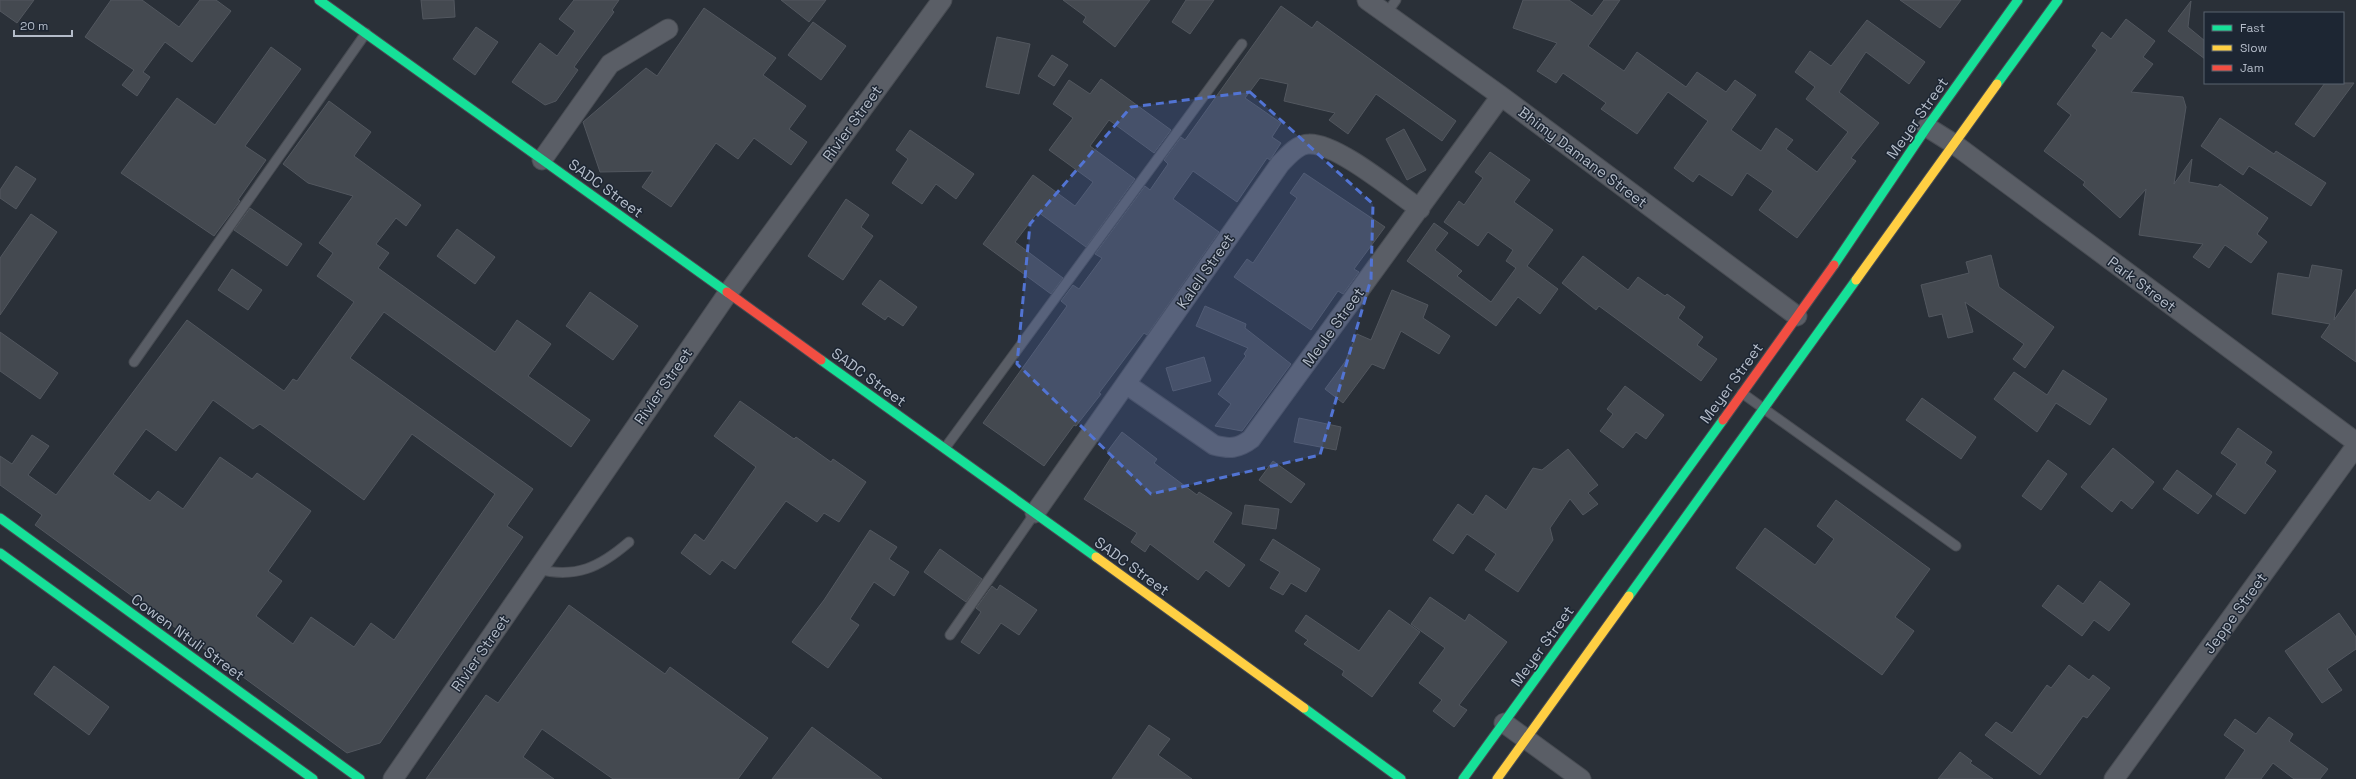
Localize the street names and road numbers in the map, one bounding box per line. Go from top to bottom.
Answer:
street label: Meyer Street [1882,73,1952,162]
street label: Rivier Street [818,81,886,165]
street label: Bhimy Damane Street [1515,102,1651,212]
street label: SADC Street [565,154,647,222]
street label: Kalell Street [1172,230,1238,312]
street label: Park Street [2104,252,2180,316]
street label: Meule Street [1298,284,1368,370]
street label: Meyer Street [1695,339,1767,427]
street label: SADC Street [828,343,910,411]
street label: Rivier Street [630,344,696,428]
street label: SADC Street [1091,532,1173,600]
street label: Jeppe Street [2199,569,2271,657]
street label: Cowen Ntuli Street [128,589,249,685]
street label: Meyer Street [1506,602,1578,690]
street label: Rivier Street [447,611,513,695]

